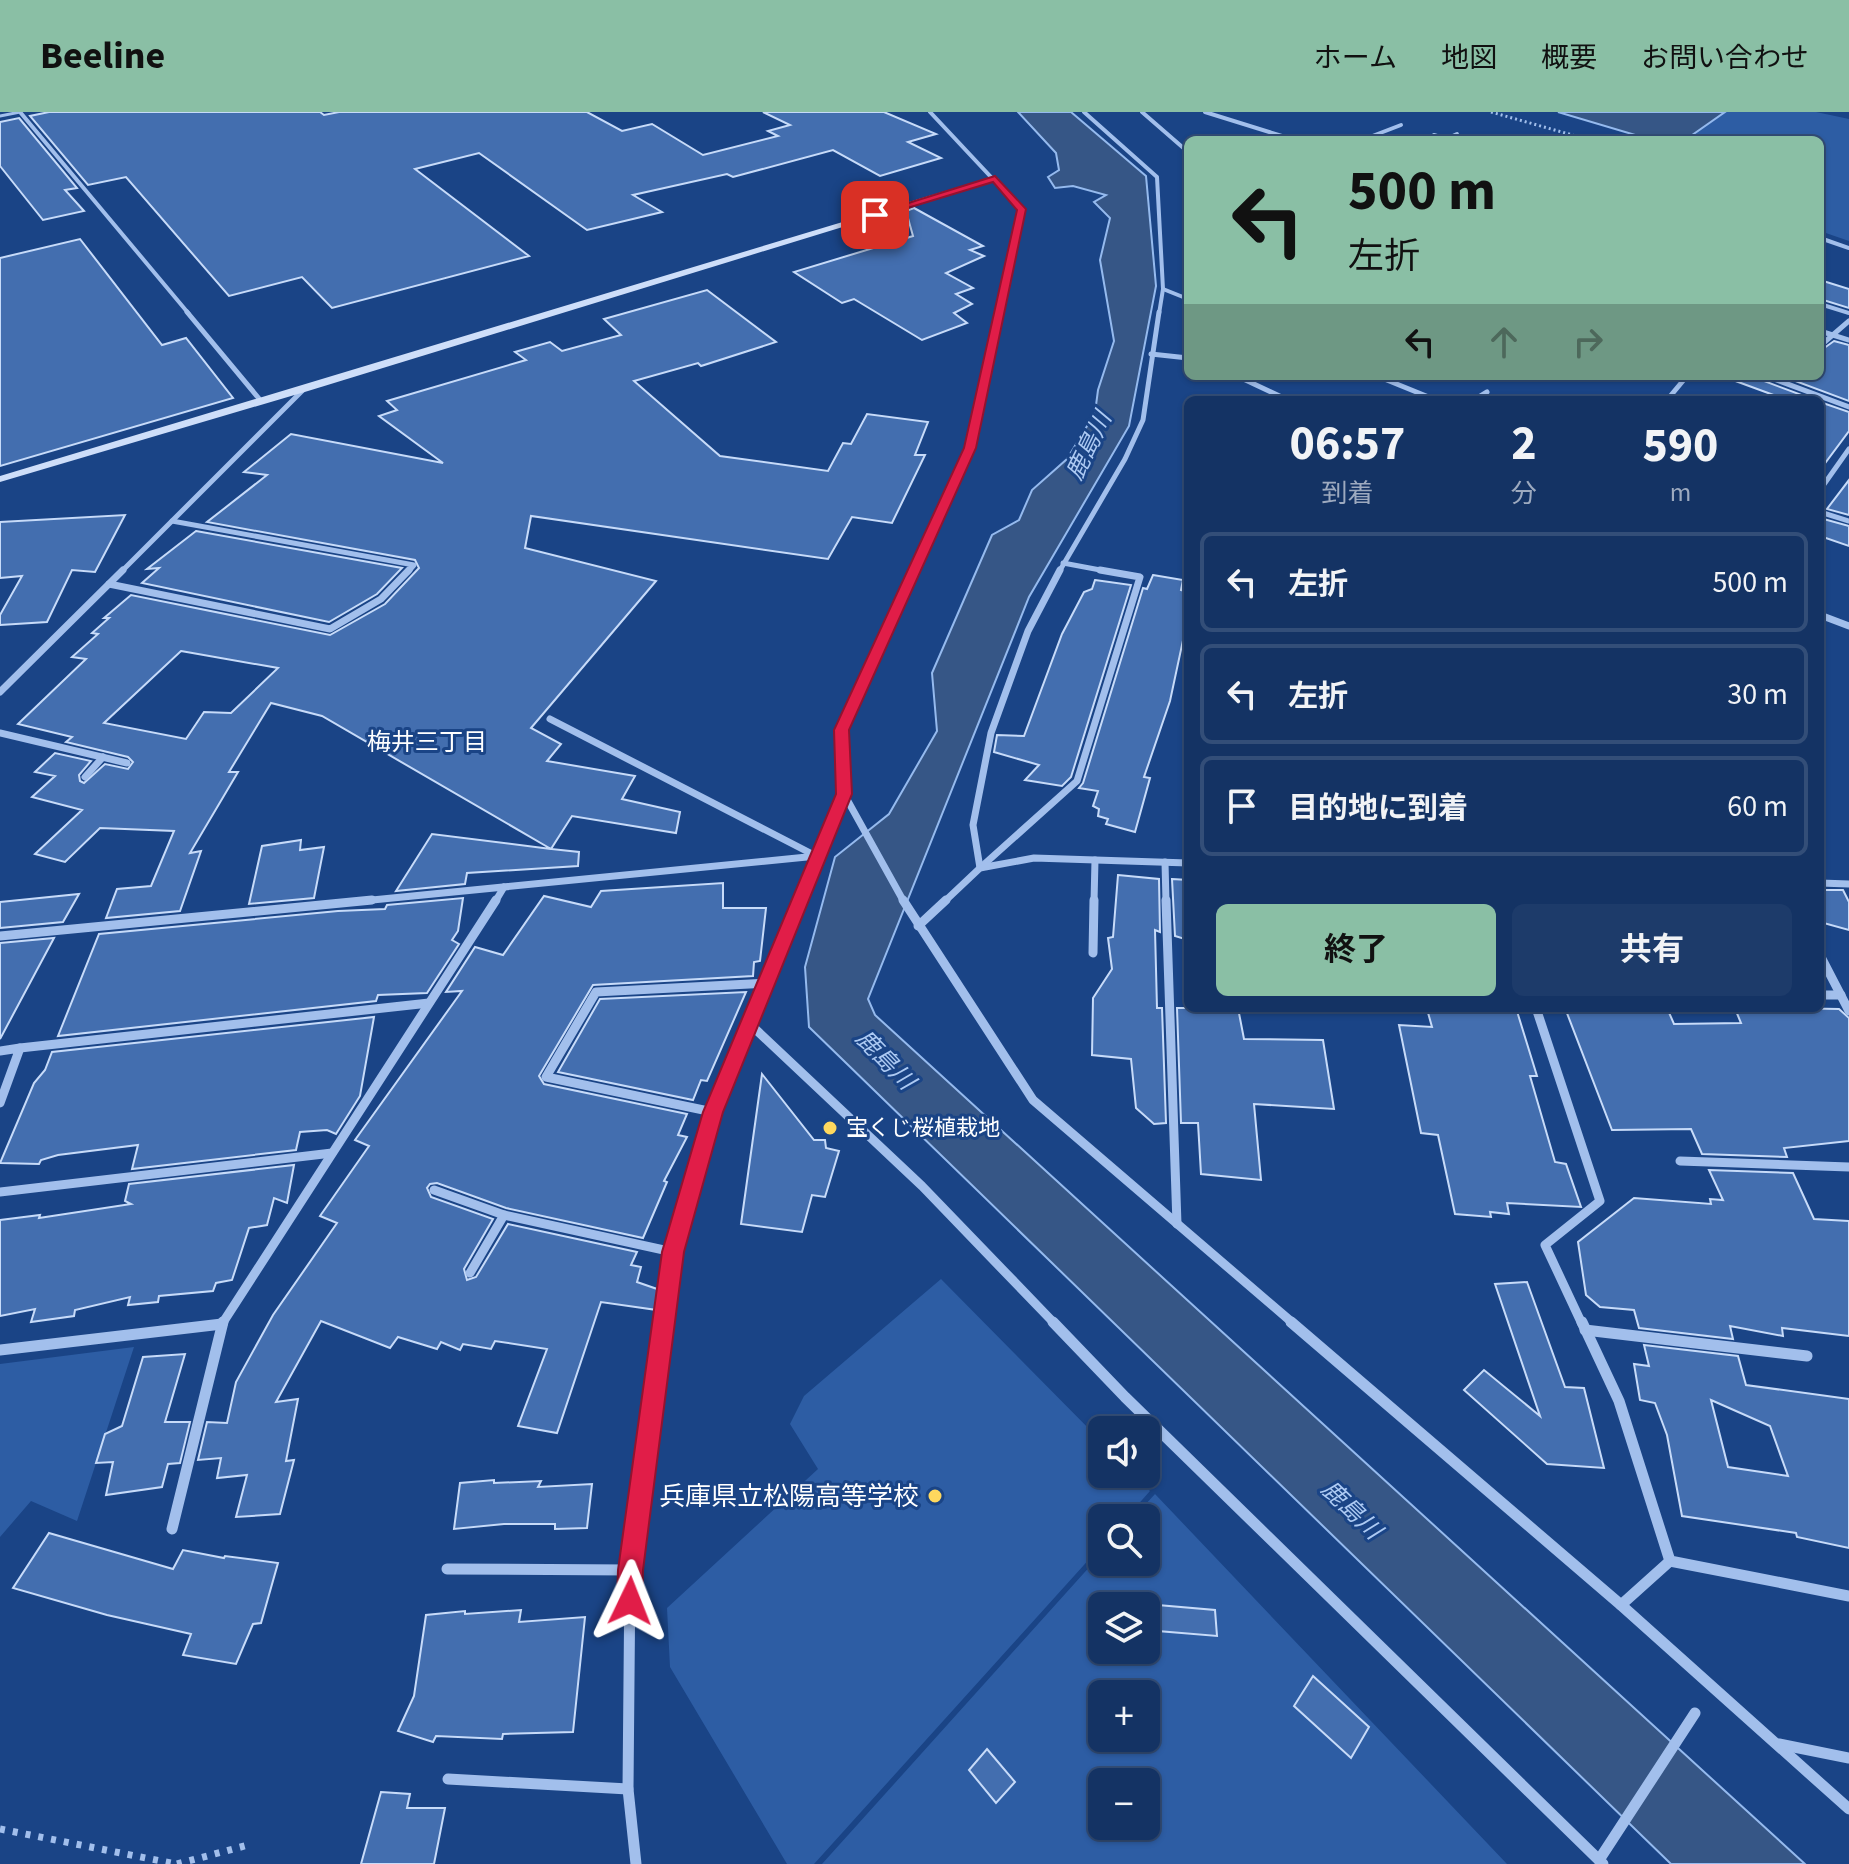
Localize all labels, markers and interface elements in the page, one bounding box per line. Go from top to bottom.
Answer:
text: Beeline [40,29,165,83]
text: ホーム [1314,38,1397,78]
text: 地図 [1441,38,1497,78]
text: 概要 [1541,38,1597,78]
text: お問い合わせ [1641,38,1809,78]
text: 500 m [1348,152,1496,231]
icon: left [1216,168,1320,272]
pin [841,181,909,249]
icon: arrive [853,193,897,237]
text: 左折 [1348,231,1420,282]
icon: left [1398,320,1442,364]
icon: ahead [1482,320,1526,364]
icon: right [1566,320,1610,364]
water label: 鹿島川 [1057,403,1122,486]
text: 06:57 [1290,410,1405,478]
text: 2 [1511,410,1537,478]
text: 590 [1642,412,1718,480]
text: m [1670,474,1691,511]
text: 到着 [1321,475,1373,512]
text: 分 [1511,475,1537,512]
icon: left [1220,560,1264,604]
text: 500 m [1712,561,1788,604]
text: 左折 [1288,563,1348,606]
icon: left [1220,672,1264,716]
text: 30 m [1727,673,1788,716]
text: 左折 [1288,675,1348,718]
district label: 梅井三丁目 [367,725,487,760]
icon: arrive [1220,784,1264,828]
text: 60 m [1727,785,1788,828]
text: 目的地に到着 [1288,787,1468,830]
button: 終了 [1216,904,1496,996]
button: 共有 [1512,904,1792,996]
water label: 鹿島川 [847,1022,925,1100]
place label: 宝くじ桜植栽地 [846,1112,1000,1144]
marker: 宝くじ桜植栽地 [821,1119,839,1137]
map controls [1088,1416,1160,1840]
button: sound [1088,1416,1160,1488]
water label: 鹿島川 [1313,1472,1391,1550]
place label: 兵庫県立松陽高等学校 [659,1478,919,1515]
marker: 兵庫県立松陽高等学校 [926,1487,944,1505]
button: search [1088,1504,1160,1576]
position arrow [588,1559,672,1643]
button: layers [1088,1592,1160,1664]
button: + [1088,1680,1160,1752]
button: − [1088,1768,1160,1840]

